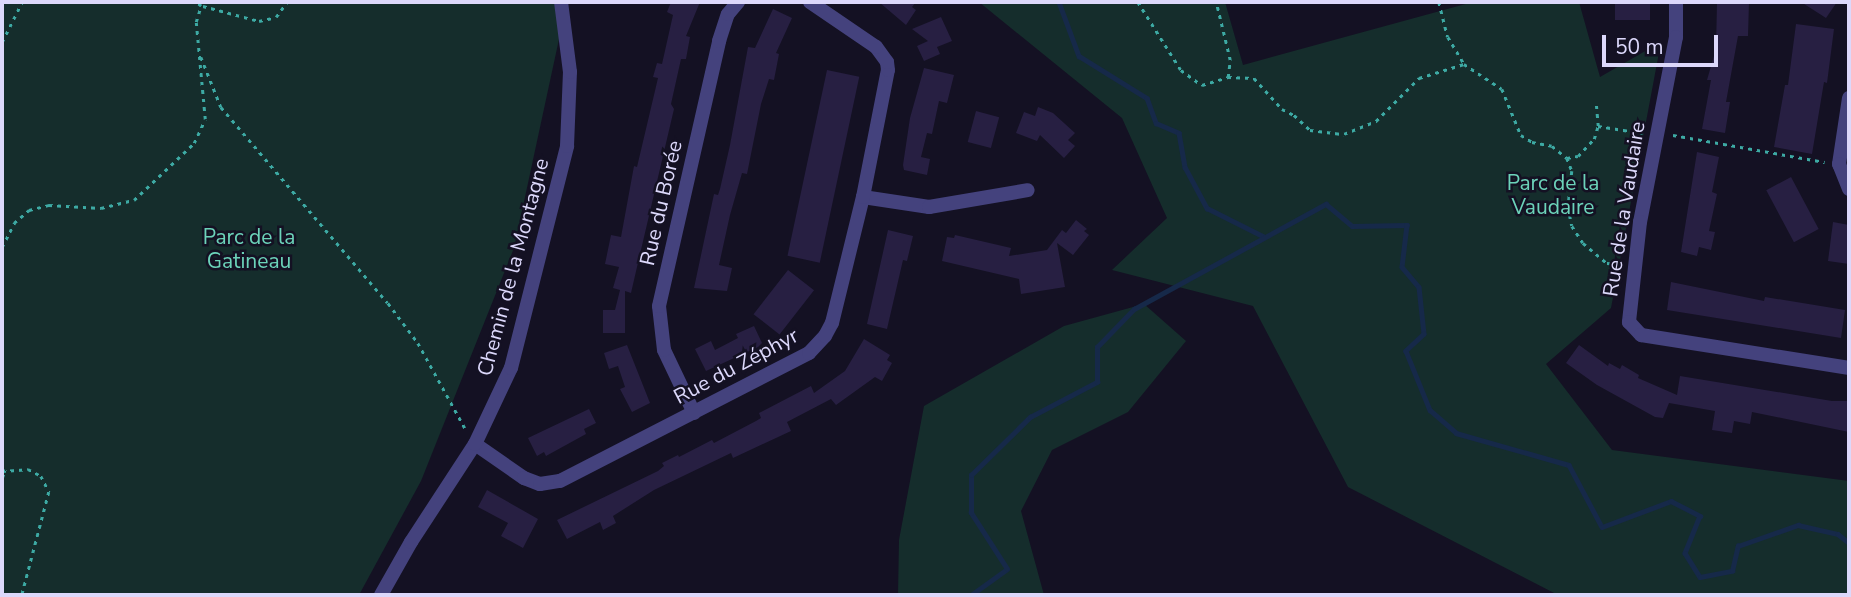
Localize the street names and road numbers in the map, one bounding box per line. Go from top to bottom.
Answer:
street label: Rue de la Vaudaire [1598,120,1650,298]
street label: Rue du Borée [634,138,688,268]
street label: Chemin de la Montagne [472,155,554,379]
street label: Rue du Zéphyr [669,323,803,409]

